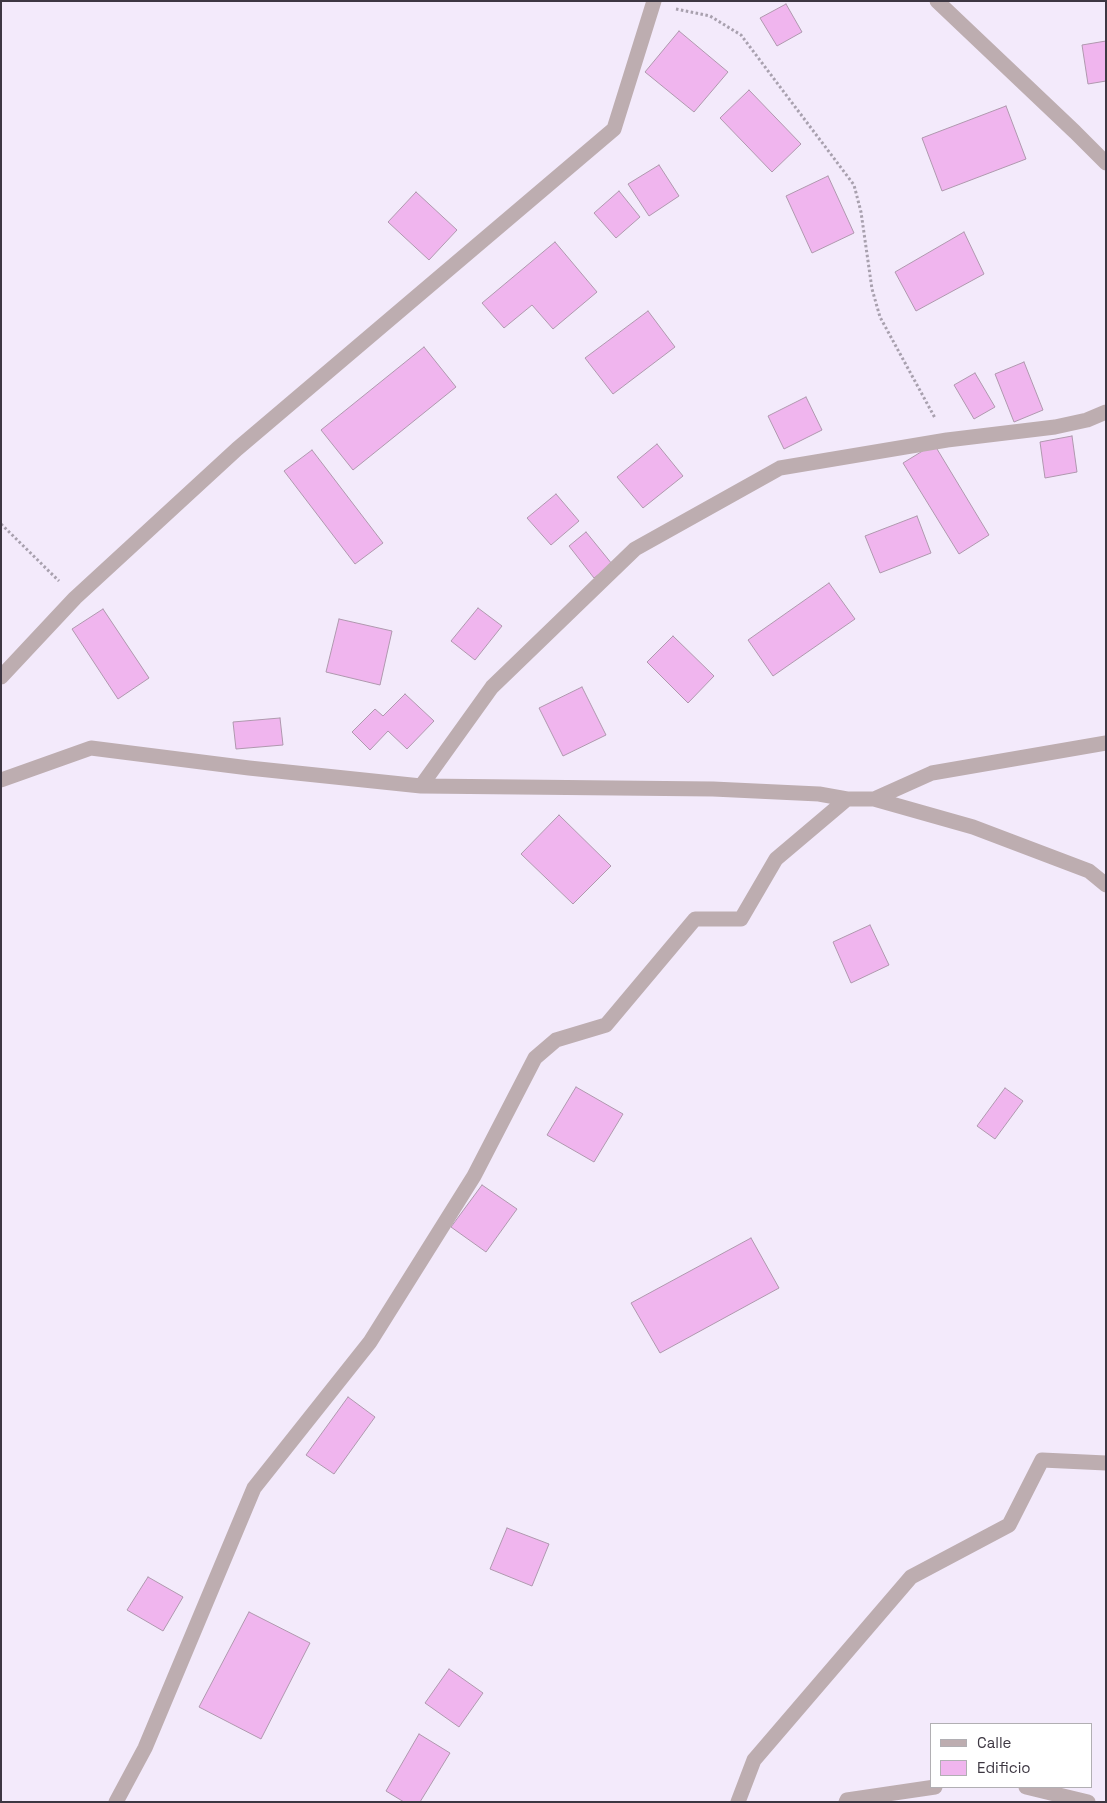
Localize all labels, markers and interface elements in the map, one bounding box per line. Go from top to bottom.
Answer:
legend [930,1723,1092,1788]
text: Calle [977,1733,1012,1752]
text: Edificio [977,1758,1031,1777]

